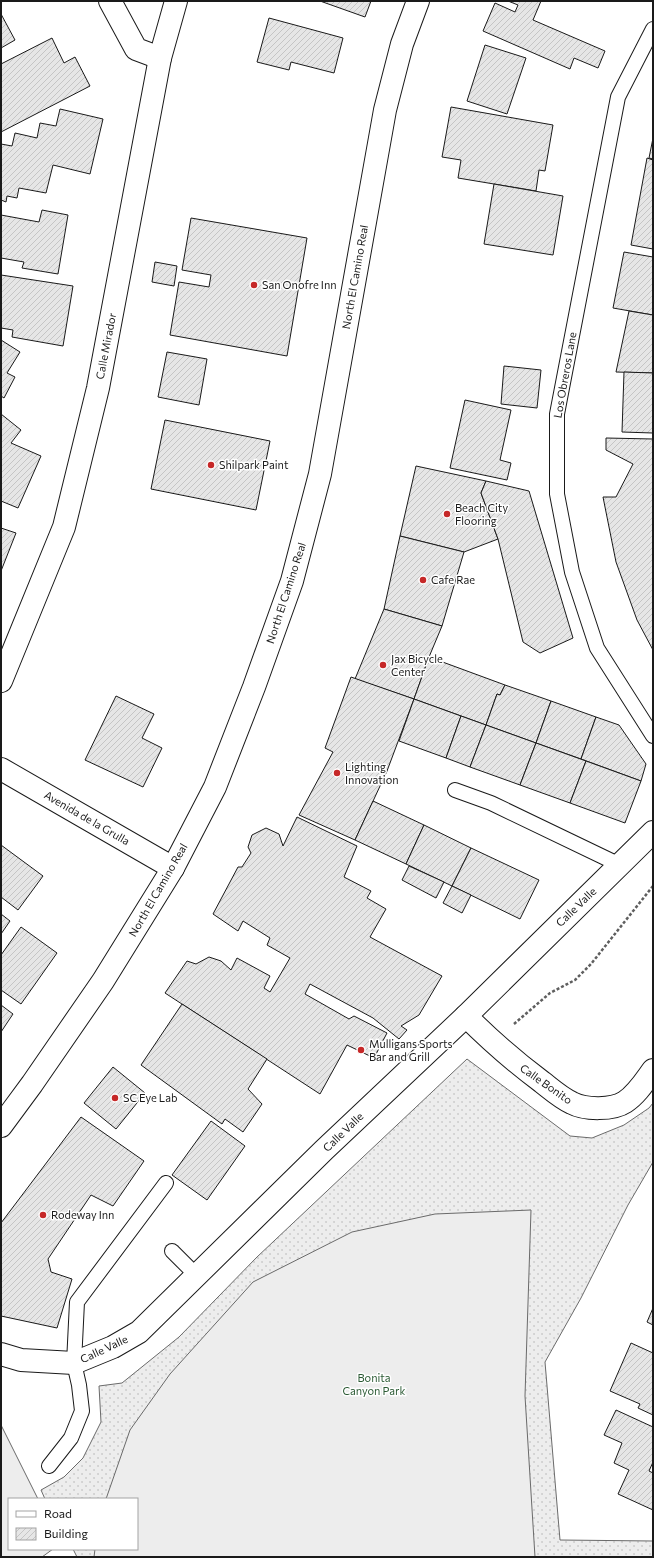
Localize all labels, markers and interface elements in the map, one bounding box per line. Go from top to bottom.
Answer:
street label: North El Camino Real [339,224,370,330]
place label: San Onofre Inn [262,278,337,291]
marker: San Onofre Inn [249,280,259,290]
street label: Calle Mirador [93,311,118,380]
street label: Los Obreros Lane [551,331,579,419]
place label: Shilpark Paint [219,458,289,471]
marker: Shilpark Paint [206,460,216,470]
place label: Beach City Flooring [455,501,508,527]
marker: Beach City Flooring [442,509,452,519]
street label: North El Camino Real [263,541,308,645]
place label: Cafe Rae [431,573,475,586]
marker: Cafe Rae [418,575,428,585]
place label: Jax Bicycle Center [391,652,443,678]
marker: Jax Bicycle Center [378,660,388,670]
place label: Lighting Innovation [345,760,399,786]
marker: Lighting Innovation [332,768,342,778]
street label: Avenida de la Grulla [42,788,132,847]
street label: North El Camino Real [126,841,190,939]
street label: Calle Valle [553,884,599,929]
place label: Mulligans Sports Bar and Grill [369,1037,453,1063]
marker: Mulligans Sports Bar and Grill [356,1045,366,1055]
street label: Calle Bonito [518,1061,575,1107]
place label: SC Eye Lab [123,1091,177,1104]
marker: SC Eye Lab [110,1093,120,1103]
street label: Calle Valle [320,1109,366,1154]
place label: Rodeway Inn [51,1208,114,1221]
marker: Rodeway Inn [38,1210,48,1220]
street label: Calle Valle [78,1332,130,1365]
park label: Bonita Canyon Park [343,1371,406,1397]
legend [8,1498,138,1550]
text: Road [44,1506,72,1520]
text: Building [44,1526,88,1540]

